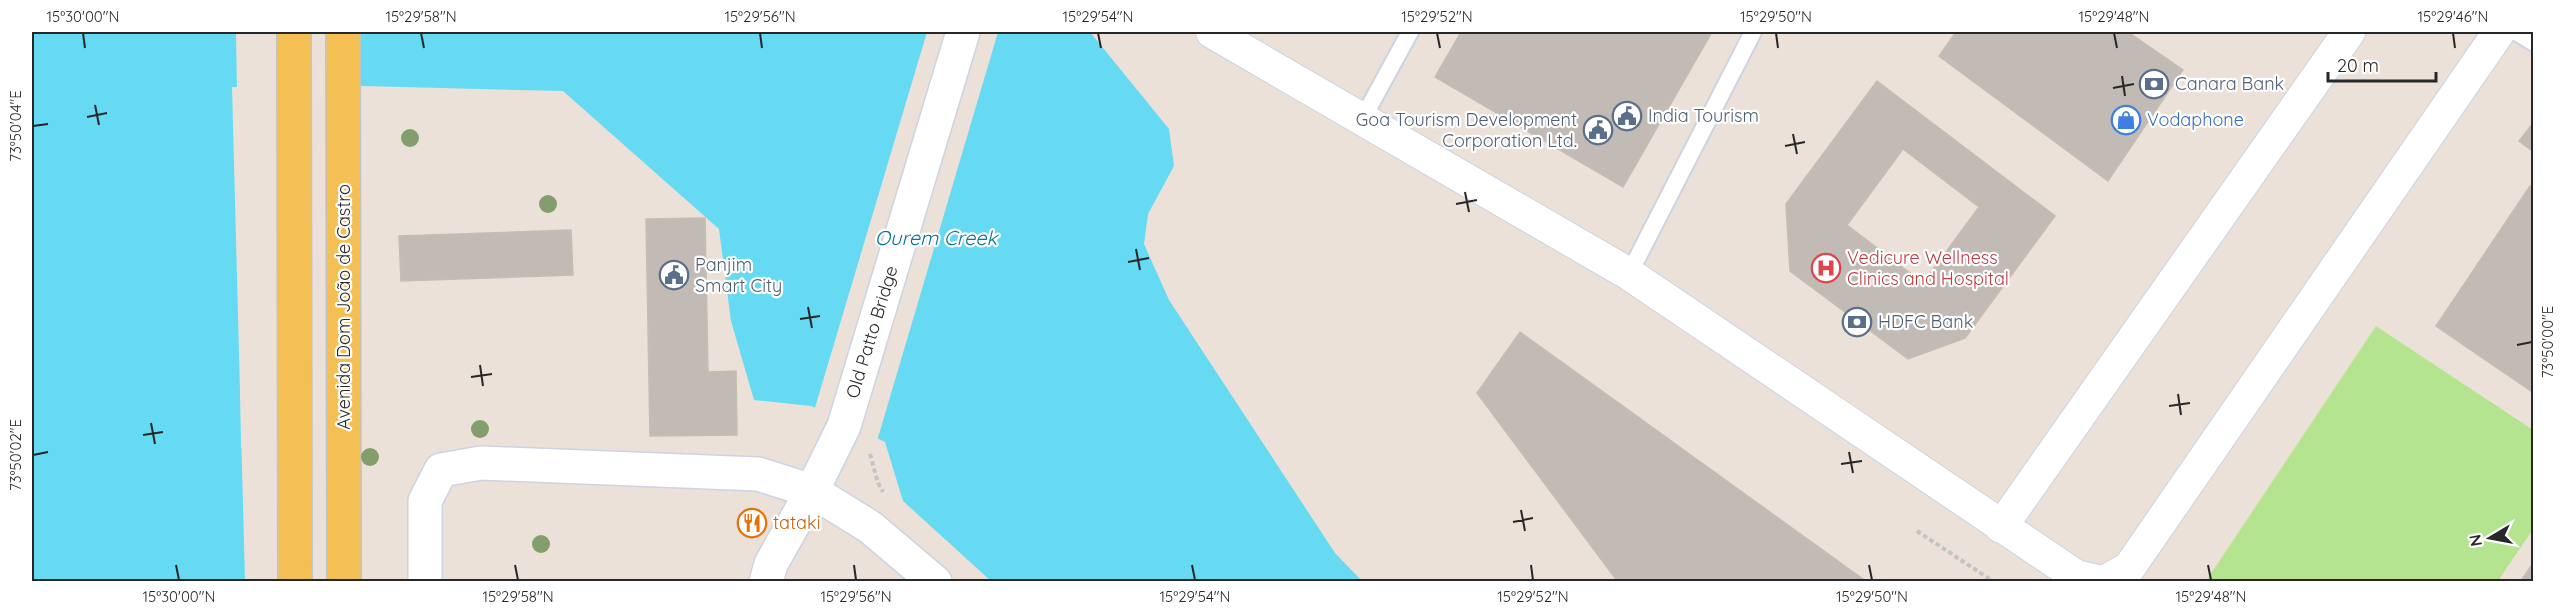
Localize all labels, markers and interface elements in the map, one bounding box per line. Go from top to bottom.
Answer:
text: 15°30'00"N [47,7,119,26]
text: 15°29'58"N [385,7,457,26]
text: 15°29'56"N [724,7,796,26]
text: 15°29'54"N [1062,7,1134,26]
text: 15°29'52"N [1401,7,1473,26]
text: 15°29'50"N [1740,7,1812,26]
text: 15°29'48"N [2079,7,2149,26]
text: 15°29'46"N [2418,7,2488,26]
scale bar [2328,45,2436,83]
text: 20 m [2337,54,2379,77]
bank icon: Canara Bank [2138,68,2170,100]
place label: Canara Bank [2175,72,2284,95]
text: 73°50'04"E [6,90,25,162]
public building icon: India Tourism [1611,100,1643,132]
place label: India Tourism [1648,104,1759,127]
shop icon: Vodaphone [2110,104,2142,136]
place label: Goa Tourism Development Corporation Ltd. [1356,108,1577,152]
place label: Vodaphone [2147,108,2244,131]
public building icon: Goa Tourism Development Corporation Ltd. [1582,114,1614,146]
street label: Avenida Dom João de Castro [332,184,355,430]
water label: Ourem Creek [875,225,1000,250]
place label: Vedicure Wellness Clinics and Hospital [1847,246,2009,290]
hospital icon: Vedicure Wellness Clinics and Hospital [1810,252,1842,284]
place label: Panjim Smart City [695,253,782,297]
public building icon: Panjim Smart City [658,259,690,291]
street label: Old Patto Bridge [840,263,903,401]
bank icon: HDFC Bank [1841,306,1873,338]
text: 73°50'00"E [2538,306,2557,378]
place label: HDFC Bank [1878,310,1973,333]
text: 73°50'02"E [6,419,25,491]
restaurant icon: tataki [736,507,768,539]
north arrow [2460,508,2520,568]
place label: tataki [773,511,821,534]
text: N [2464,533,2486,548]
text: 15°30'00"N [143,587,215,606]
text: 15°29'58"N [482,587,554,606]
text: 15°29'56"N [820,587,892,606]
text: 15°29'54"N [1159,587,1231,606]
text: 15°29'52"N [1497,587,1569,606]
text: 15°29'50"N [1836,587,1908,606]
text: 15°29'48"N [2176,587,2246,606]

